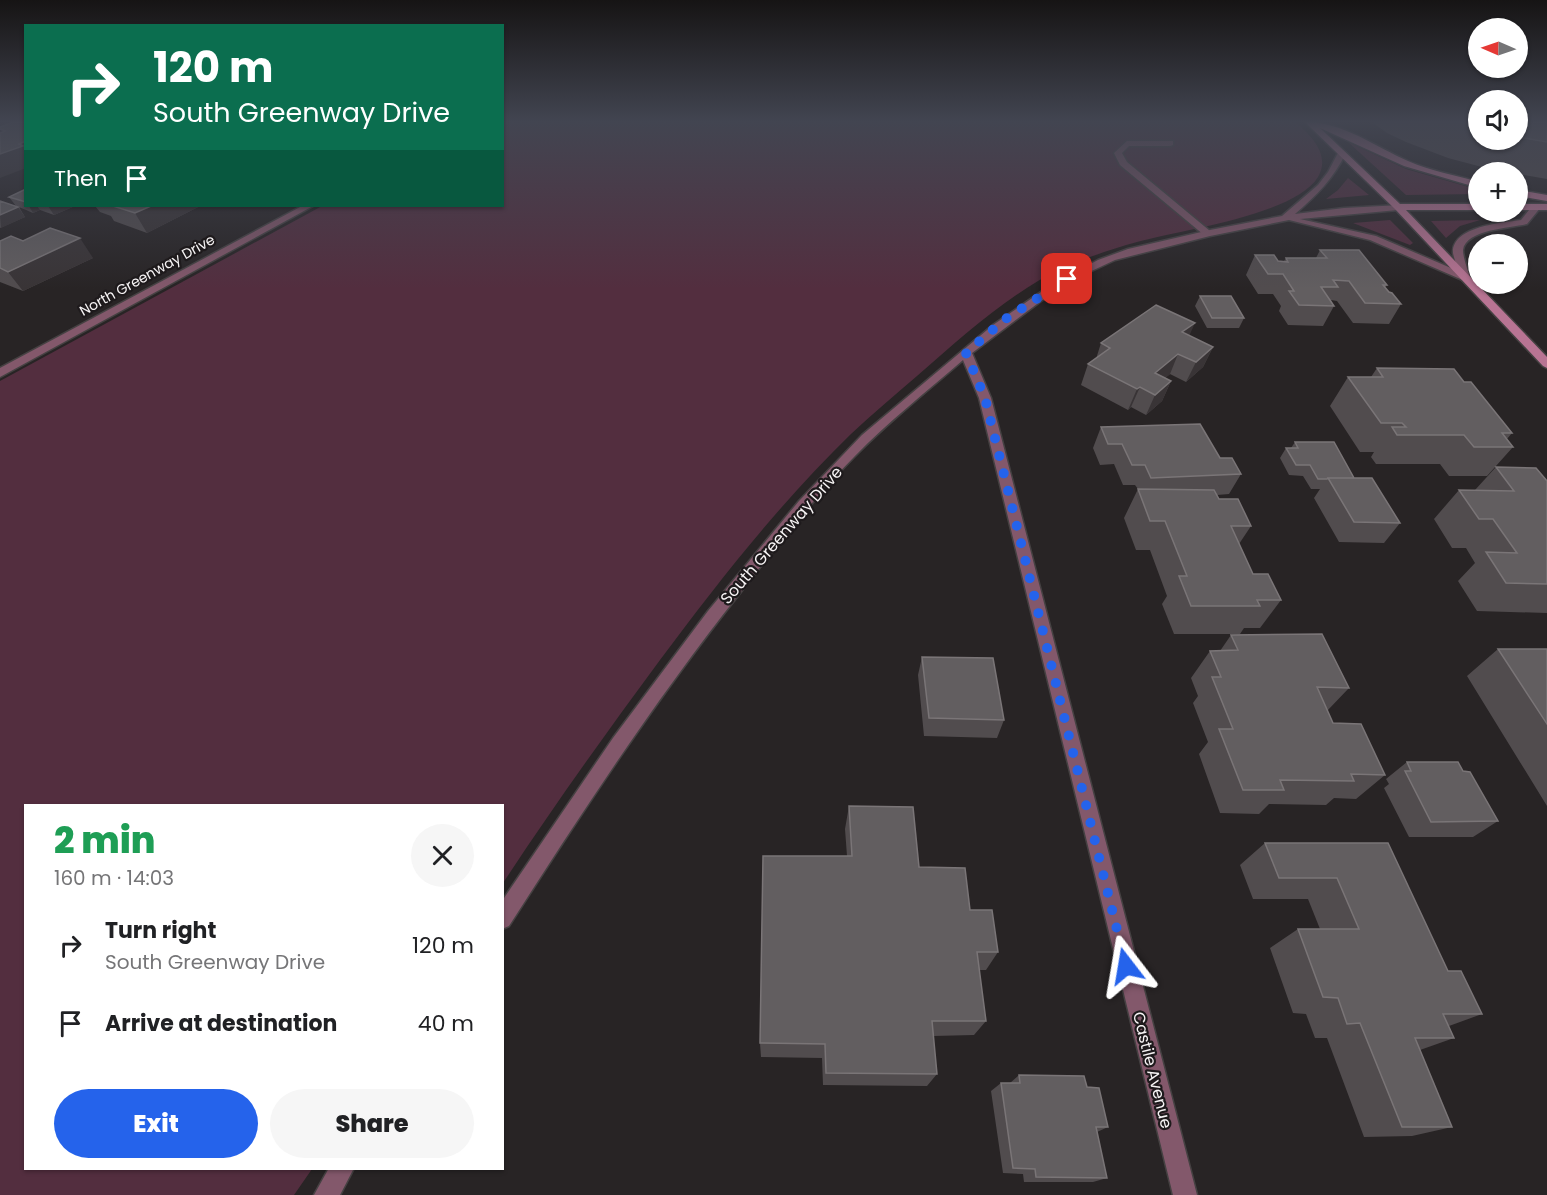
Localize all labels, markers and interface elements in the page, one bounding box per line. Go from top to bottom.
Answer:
north arrow [1468,18,1528,78]
map controls [1468,18,1528,294]
text: 120 m [153,38,274,97]
icon: right [54,48,132,126]
button: sound [1468,90,1528,150]
text: South Greenway Drive [153,94,450,131]
icon: arrive [120,162,153,195]
button: + [1468,162,1528,222]
text: Then [54,163,108,194]
street label: North Greenway Drive [76,229,219,321]
button: − [1468,234,1528,294]
pin [1041,253,1092,304]
icon: arrive [1050,262,1083,295]
street label: South Greenway Drive [715,461,848,609]
text: 2 min [54,815,156,866]
button: close [411,824,474,887]
text: 160 m · 14:03 [54,864,174,892]
text: Turn right [105,915,216,946]
icon: right [54,929,87,962]
text: 120 m [412,930,474,961]
position arrow [1094,934,1158,998]
text: South Greenway Drive [105,948,325,976]
icon: arrive [54,1007,87,1040]
text: Arrive at destination [105,1008,337,1039]
text: 40 m [418,1008,474,1039]
street label: Castile Avenue [1127,1009,1178,1131]
button: Exit [54,1089,258,1158]
button: Share [270,1089,474,1158]

